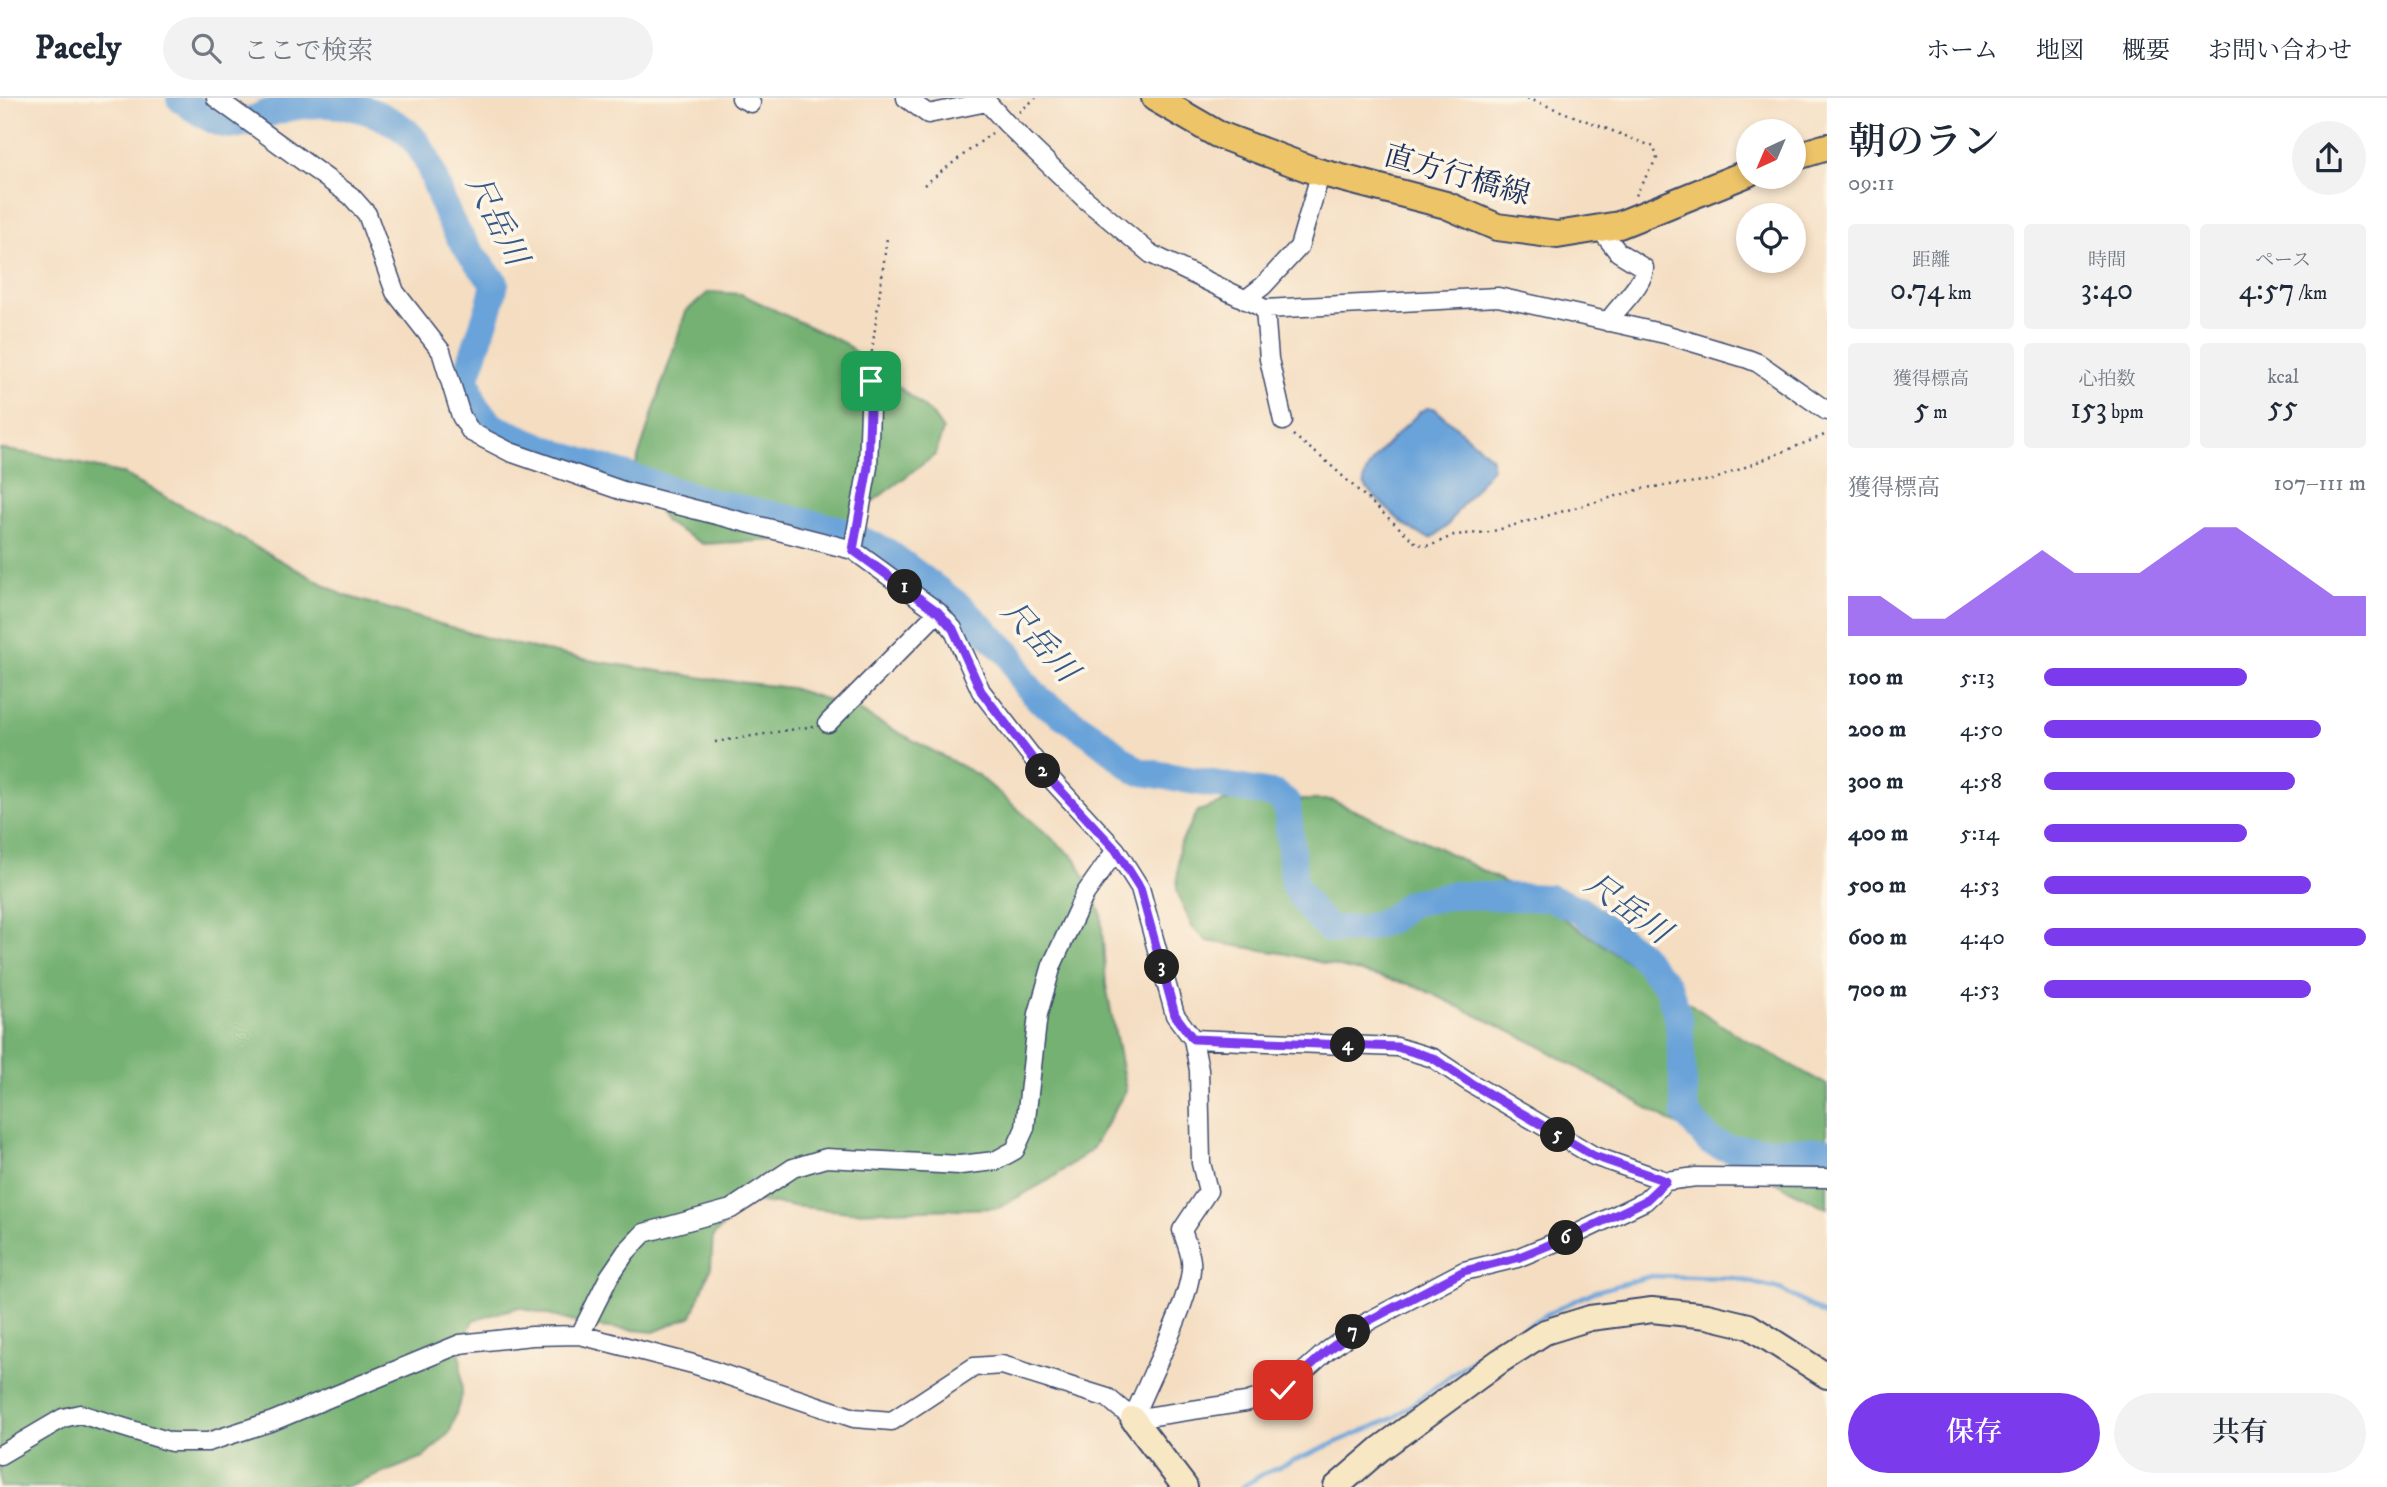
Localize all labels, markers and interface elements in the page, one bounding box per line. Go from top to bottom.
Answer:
search box [163,17,653,80]
text: Pacely [35,28,121,69]
icon: search [187,29,225,67]
text: ここで検索 [243,35,373,68]
text: ホーム [1926,36,1998,66]
text: 地図 [2036,36,2084,66]
text: 概要 [2122,36,2170,66]
text: お問い合わせ [2208,36,2352,66]
north arrow [1736,119,1806,189]
map controls [1736,119,1806,273]
text: 朝のラン [1848,119,2000,167]
button: share [2292,121,2366,195]
street label: 直方行橋線 [1380,138,1534,214]
water label: 尺岳川 [456,169,537,276]
text: 09:11 [1848,169,1895,198]
button: locate [1736,203,1806,273]
text: 距離 [1912,249,1950,272]
text: 時間 [2088,249,2126,272]
text: ペース [2255,249,2311,272]
text: 0.74 [1890,272,1944,309]
text: 3:40 [2081,272,2133,309]
text: 4:57 [2239,272,2294,309]
text: km [1944,282,1972,305]
text: /km [2294,282,2327,305]
pin [841,351,901,411]
icon: arrive [852,362,890,400]
text: kcal [2267,366,2299,389]
text: 獲得標高 [1893,368,1969,391]
text: 心拍数 [2078,368,2136,391]
text: 55 [2268,389,2298,426]
text: 5 [1914,391,1929,428]
text: 153 [2070,391,2107,428]
text: m [1929,401,1948,424]
text: bpm [2107,401,2144,424]
text: 107–111 m [2273,469,2366,498]
text: 獲得標高 [1848,474,1940,503]
pin: 1 [888,570,922,604]
text: 1 [901,575,908,598]
water label: 尺岳川 [992,593,1088,693]
text: 100 m [1848,663,1903,692]
text: 5:13 [1960,663,1994,692]
text: 200 m [1848,715,1906,744]
text: 4:50 [1960,715,2003,744]
pin: 2 [1026,754,1060,788]
text: 2 [1038,759,1047,782]
text: 300 m [1848,767,1904,796]
text: 4:58 [1960,767,2002,796]
text: 400 m [1848,819,1908,848]
text: 5:14 [1960,819,1999,848]
water label: 尺岳川 [1576,865,1680,955]
text: 500 m [1848,871,1906,900]
text: 4:53 [1960,871,1999,900]
text: 600 m [1848,923,1907,952]
text: 4:40 [1960,923,2005,952]
pin: 3 [1144,950,1180,984]
text: 3 [1158,955,1165,978]
text: 700 m [1848,975,1907,1004]
text: 4:53 [1960,975,1999,1004]
pin: 4 [1330,1028,1366,1062]
text: 4 [1342,1033,1353,1056]
pin: 5 [1540,1118,1576,1152]
text: 5 [1553,1123,1562,1146]
pin: 6 [1548,1220,1584,1256]
text: 6 [1561,1226,1570,1249]
pin: 7 [1336,1314,1370,1350]
text: 7 [1347,1320,1358,1343]
pin [1253,1360,1313,1420]
icon: check [1264,1371,1302,1409]
button: 保存 [1848,1393,2100,1473]
button: 共有 [2114,1393,2366,1473]

